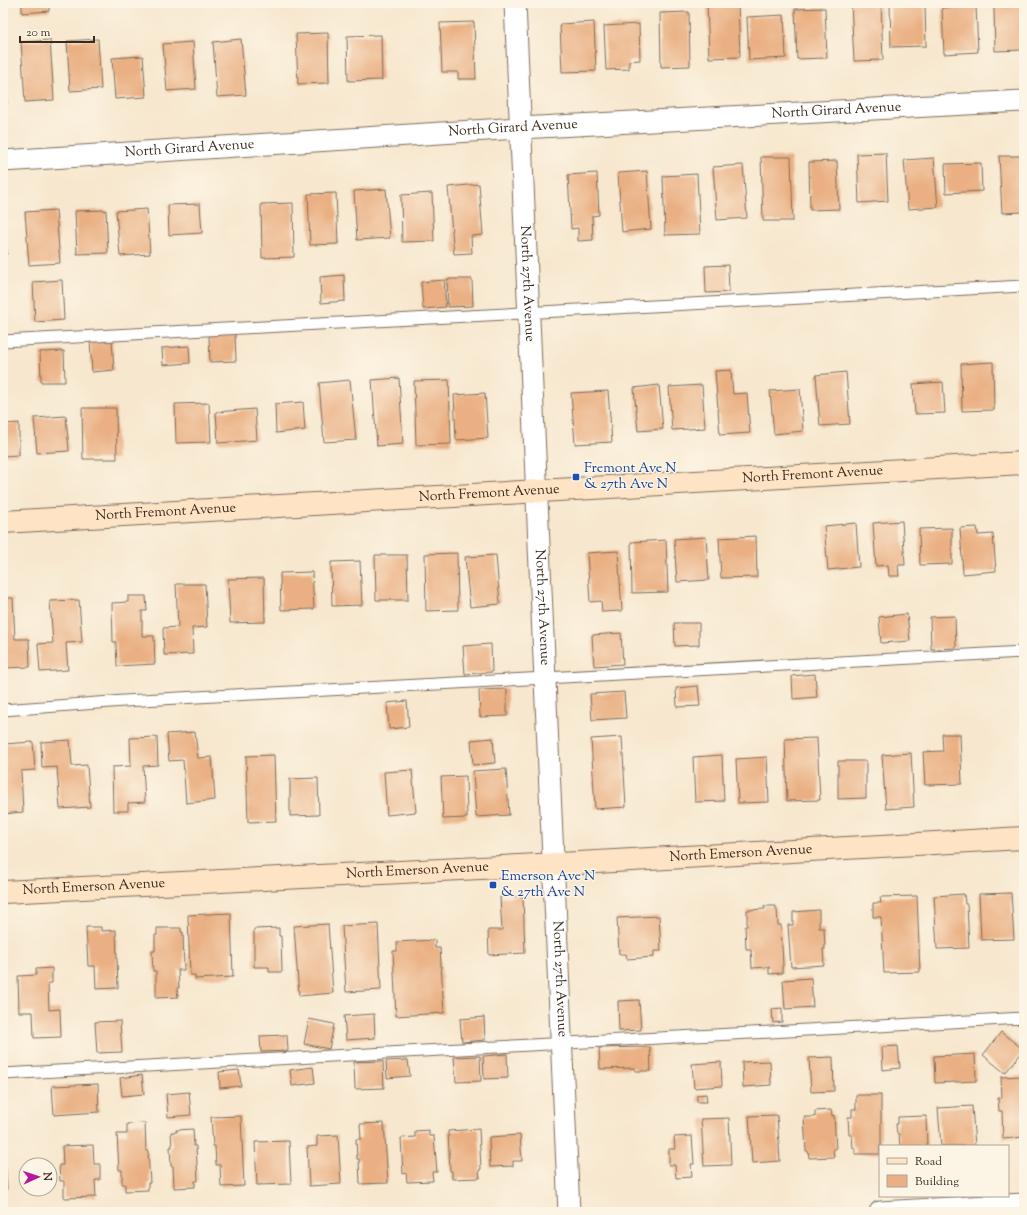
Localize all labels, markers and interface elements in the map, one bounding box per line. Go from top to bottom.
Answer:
scale bar [20,18,94,44]
text: 20 m [26,24,51,42]
street label: North Girard Avenue [771,98,902,125]
street label: North Girard Avenue [448,115,578,143]
street label: North Girard Avenue [124,135,255,163]
street label: North 27th Avenue [514,225,539,342]
place label: Fremont Ave N & 27th Ave N [584,459,677,495]
street label: North Fremont Avenue [742,461,884,489]
marker: Fremont Ave N & 27th Ave N [571,472,581,482]
street label: North Fremont Avenue [418,480,560,508]
street label: North Fremont Avenue [95,499,237,527]
street label: North 27th Avenue [529,549,554,666]
street label: North Emerson Avenue [669,840,813,868]
street label: North Emerson Avenue [346,858,489,885]
place label: Emerson Ave N & 27th Ave N [501,867,595,903]
street label: North Emerson Avenue [22,874,166,901]
marker: Emerson Ave N & 27th Ave N [488,880,498,890]
street label: North 27th Avenue [546,920,572,1038]
legend [879,1145,1009,1197]
text: Road [915,1153,942,1171]
north arrow [18,1157,58,1197]
text: N [39,1171,55,1182]
text: Building [915,1173,959,1191]

